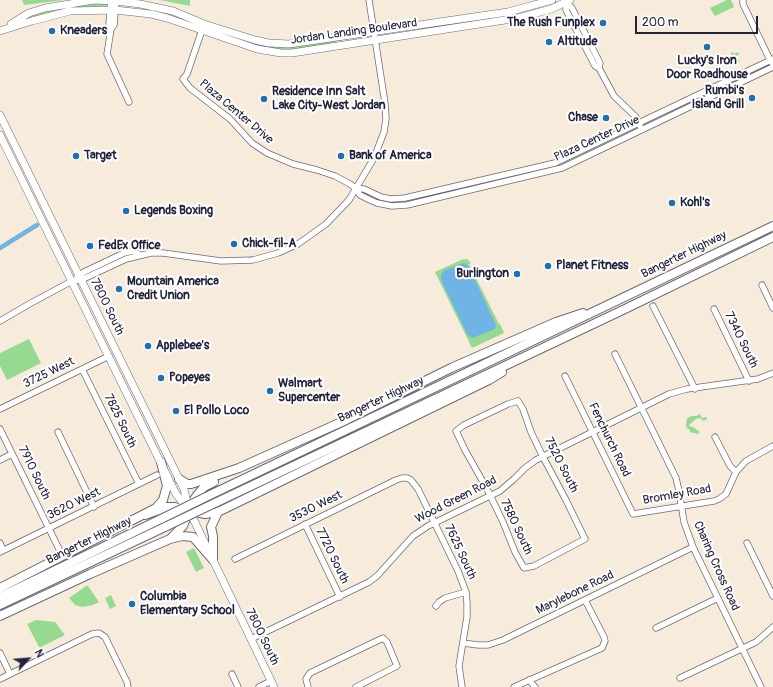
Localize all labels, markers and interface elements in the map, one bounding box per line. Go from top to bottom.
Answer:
scale bar [637,8,760,34]
text: 200 m [642,15,678,30]
street label: Jordan Landing Boulevard [290,16,418,48]
place label: The Rush Funplex [507,16,595,30]
marker: The Rush Funplex [598,18,608,28]
place label: Kneaders [60,24,107,38]
marker: Kneaders [47,26,57,36]
place label: Altitude [557,35,597,49]
marker: Altitude [544,37,554,47]
marker: Lucky's Iron Door Roadhouse [702,42,712,52]
place label: Lucky's Iron Door Roadhouse [666,54,748,82]
street label: Plaza Center Drive [196,77,276,147]
place label: Rumbi's Island Grill [692,84,744,112]
place label: Residence Inn Salt Lake City-West Jordan [272,85,386,113]
marker: Rumbi's Island Grill [747,93,757,103]
marker: Residence Inn Salt Lake City-West Jordan [259,94,269,104]
place label: Chase [568,111,598,125]
street label: Plaza Center Drive [552,113,642,165]
marker: Chase [601,113,611,123]
place label: Target [84,149,117,163]
place label: Bank of America [349,149,432,163]
marker: Target [71,151,81,161]
marker: Bank of America [336,151,346,161]
place label: Kohl's [680,196,710,210]
marker: Kohl's [667,198,677,208]
place label: Legends Boxing [134,204,213,218]
marker: Legends Boxing [121,206,131,216]
street label: Bangerter Highway [639,228,729,282]
place label: Chick-fil-A [242,237,296,251]
place label: FedEx Office [98,239,161,253]
marker: Chick-fil-A [229,239,239,249]
marker: FedEx Office [85,241,95,251]
place label: Planet Fitness [556,259,628,273]
marker: Planet Fitness [543,261,553,271]
place label: Burlington [456,267,509,281]
marker: Burlington [512,269,522,279]
place label: Mountain America Credit Union [127,275,219,303]
street label: 7800 South [87,276,127,338]
marker: Mountain America Credit Union [114,284,124,294]
street label: 7340 South [721,310,761,370]
place label: Applebee's [156,339,209,353]
marker: Applebee's [143,341,153,351]
street label: 3725 West [21,354,77,392]
place label: Popeyes [169,371,210,385]
marker: Popeyes [156,373,166,383]
street label: Bangerter Highway [336,374,426,426]
place label: Walmart Supercenter [278,377,340,405]
marker: Walmart Supercenter [265,386,275,396]
street label: 7825 South [101,392,139,450]
street label: Fenchurch Road [585,401,633,479]
place label: El Pollo Loco [184,404,249,418]
marker: El Pollo Loco [171,406,181,416]
street label: 7520 South [541,435,581,495]
street label: 7910 South [15,444,53,502]
street label: Wood Green Road [413,473,499,527]
street label: Bromley Road [642,482,712,508]
street label: 3620 West [45,485,103,523]
street label: 3530 West [287,488,345,526]
street label: 7580 South [497,497,535,557]
street label: Bangerter Highway [44,514,134,568]
street label: Charing Cross Road [690,519,742,613]
street label: 7625 South [441,522,479,582]
street label: 7720 South [312,526,352,586]
street label: Marylebone Road [534,568,616,618]
place label: Columbia Elementary School [140,590,235,618]
marker: Columbia Elementary School [127,599,137,609]
street label: 7800 South [242,606,282,668]
north arrow [8,639,48,679]
text: N [32,647,47,660]

